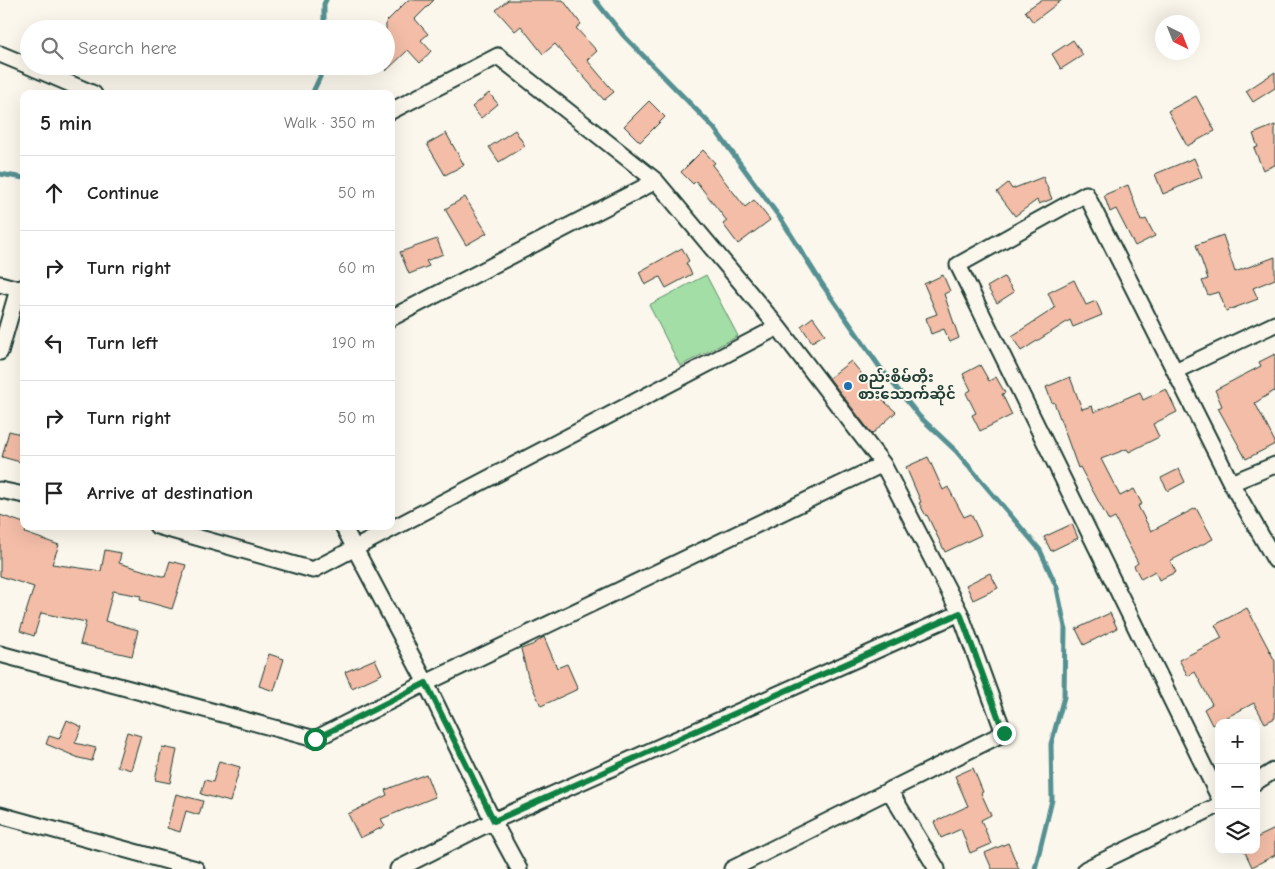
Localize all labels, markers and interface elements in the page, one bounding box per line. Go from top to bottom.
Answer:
north arrow [1155,15,1200,60]
search box [20,20,395,75]
icon: search [38,34,66,62]
text: Search here [78,37,177,59]
text: 5 min [40,111,92,135]
text: Walk · 350 m [284,114,375,132]
icon: ahead [40,179,68,207]
text: Continue [87,182,159,204]
text: 50 m [338,184,375,202]
icon: right [40,254,68,282]
text: Turn right [87,257,171,279]
text: 60 m [338,259,375,277]
icon: left [40,329,68,357]
text: Turn left [87,332,158,354]
text: 190 m [332,334,375,352]
place label: စည်းစိမ်တိုး စားသောက်ဆိုင် [858,367,956,406]
marker: စည်းစိမ်တိုး စားသောက်ဆိုင် [842,380,854,392]
icon: right [40,404,68,432]
text: Turn right [87,407,171,429]
text: 50 m [338,409,375,427]
icon: arrive [40,479,68,507]
text: Arrive at destination [87,482,253,504]
map controls [1215,719,1260,854]
button: + [1215,719,1260,764]
route end [993,722,1016,745]
route start [304,728,327,751]
button: − [1215,764,1260,809]
button: layers [1215,809,1260,854]

